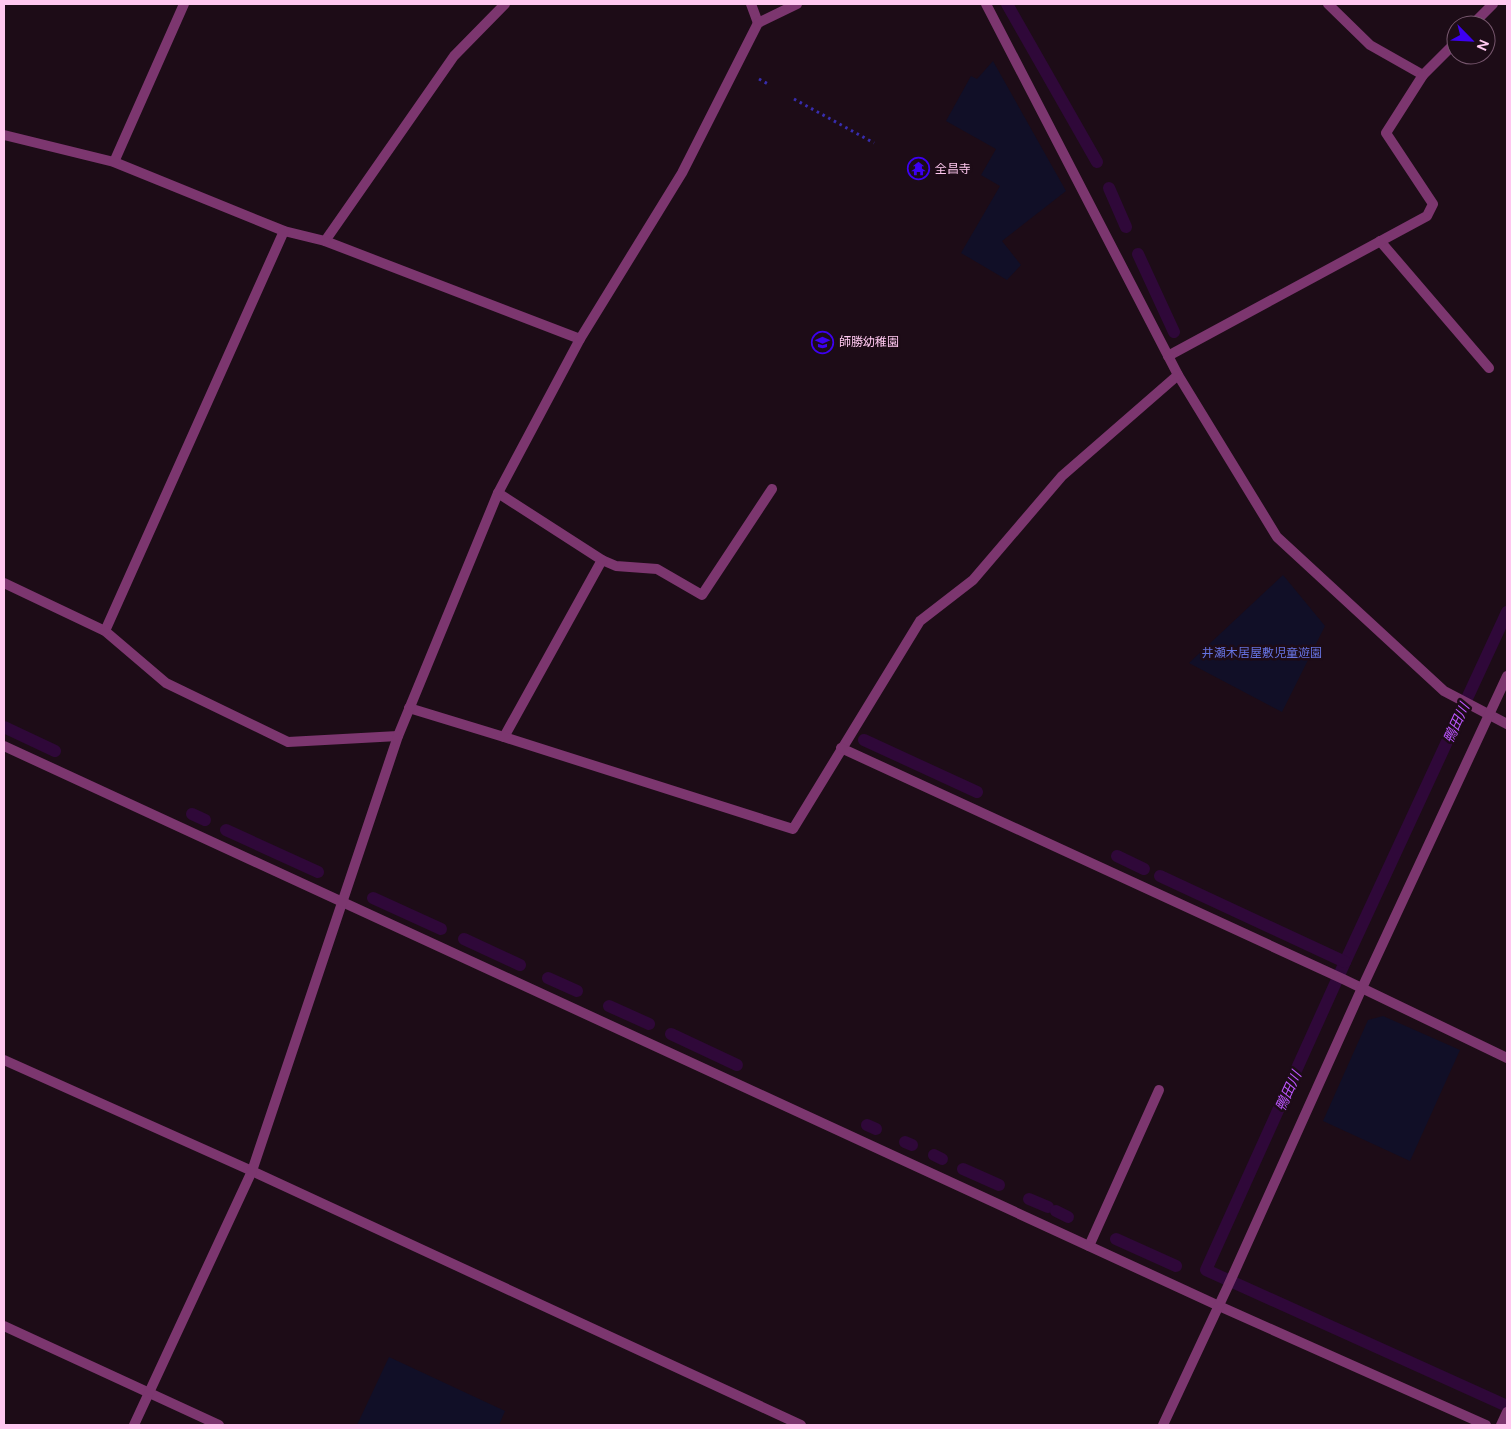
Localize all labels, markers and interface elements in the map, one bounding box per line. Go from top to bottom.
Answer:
north arrow [1446,15,1496,65]
text: N [1473,37,1493,54]
temple icon: 全昌寺 [907,157,931,181]
place label: 全昌寺 [935,161,971,177]
school or university icon: 師勝幼稚園 [811,330,835,354]
place label: 師勝幼稚園 [839,334,899,350]
park label: 井瀬木居屋敷児童遊園 [1202,645,1322,661]
water label: 鴨田川 [1439,698,1474,746]
water label: 鴨田川 [1271,1066,1306,1114]

